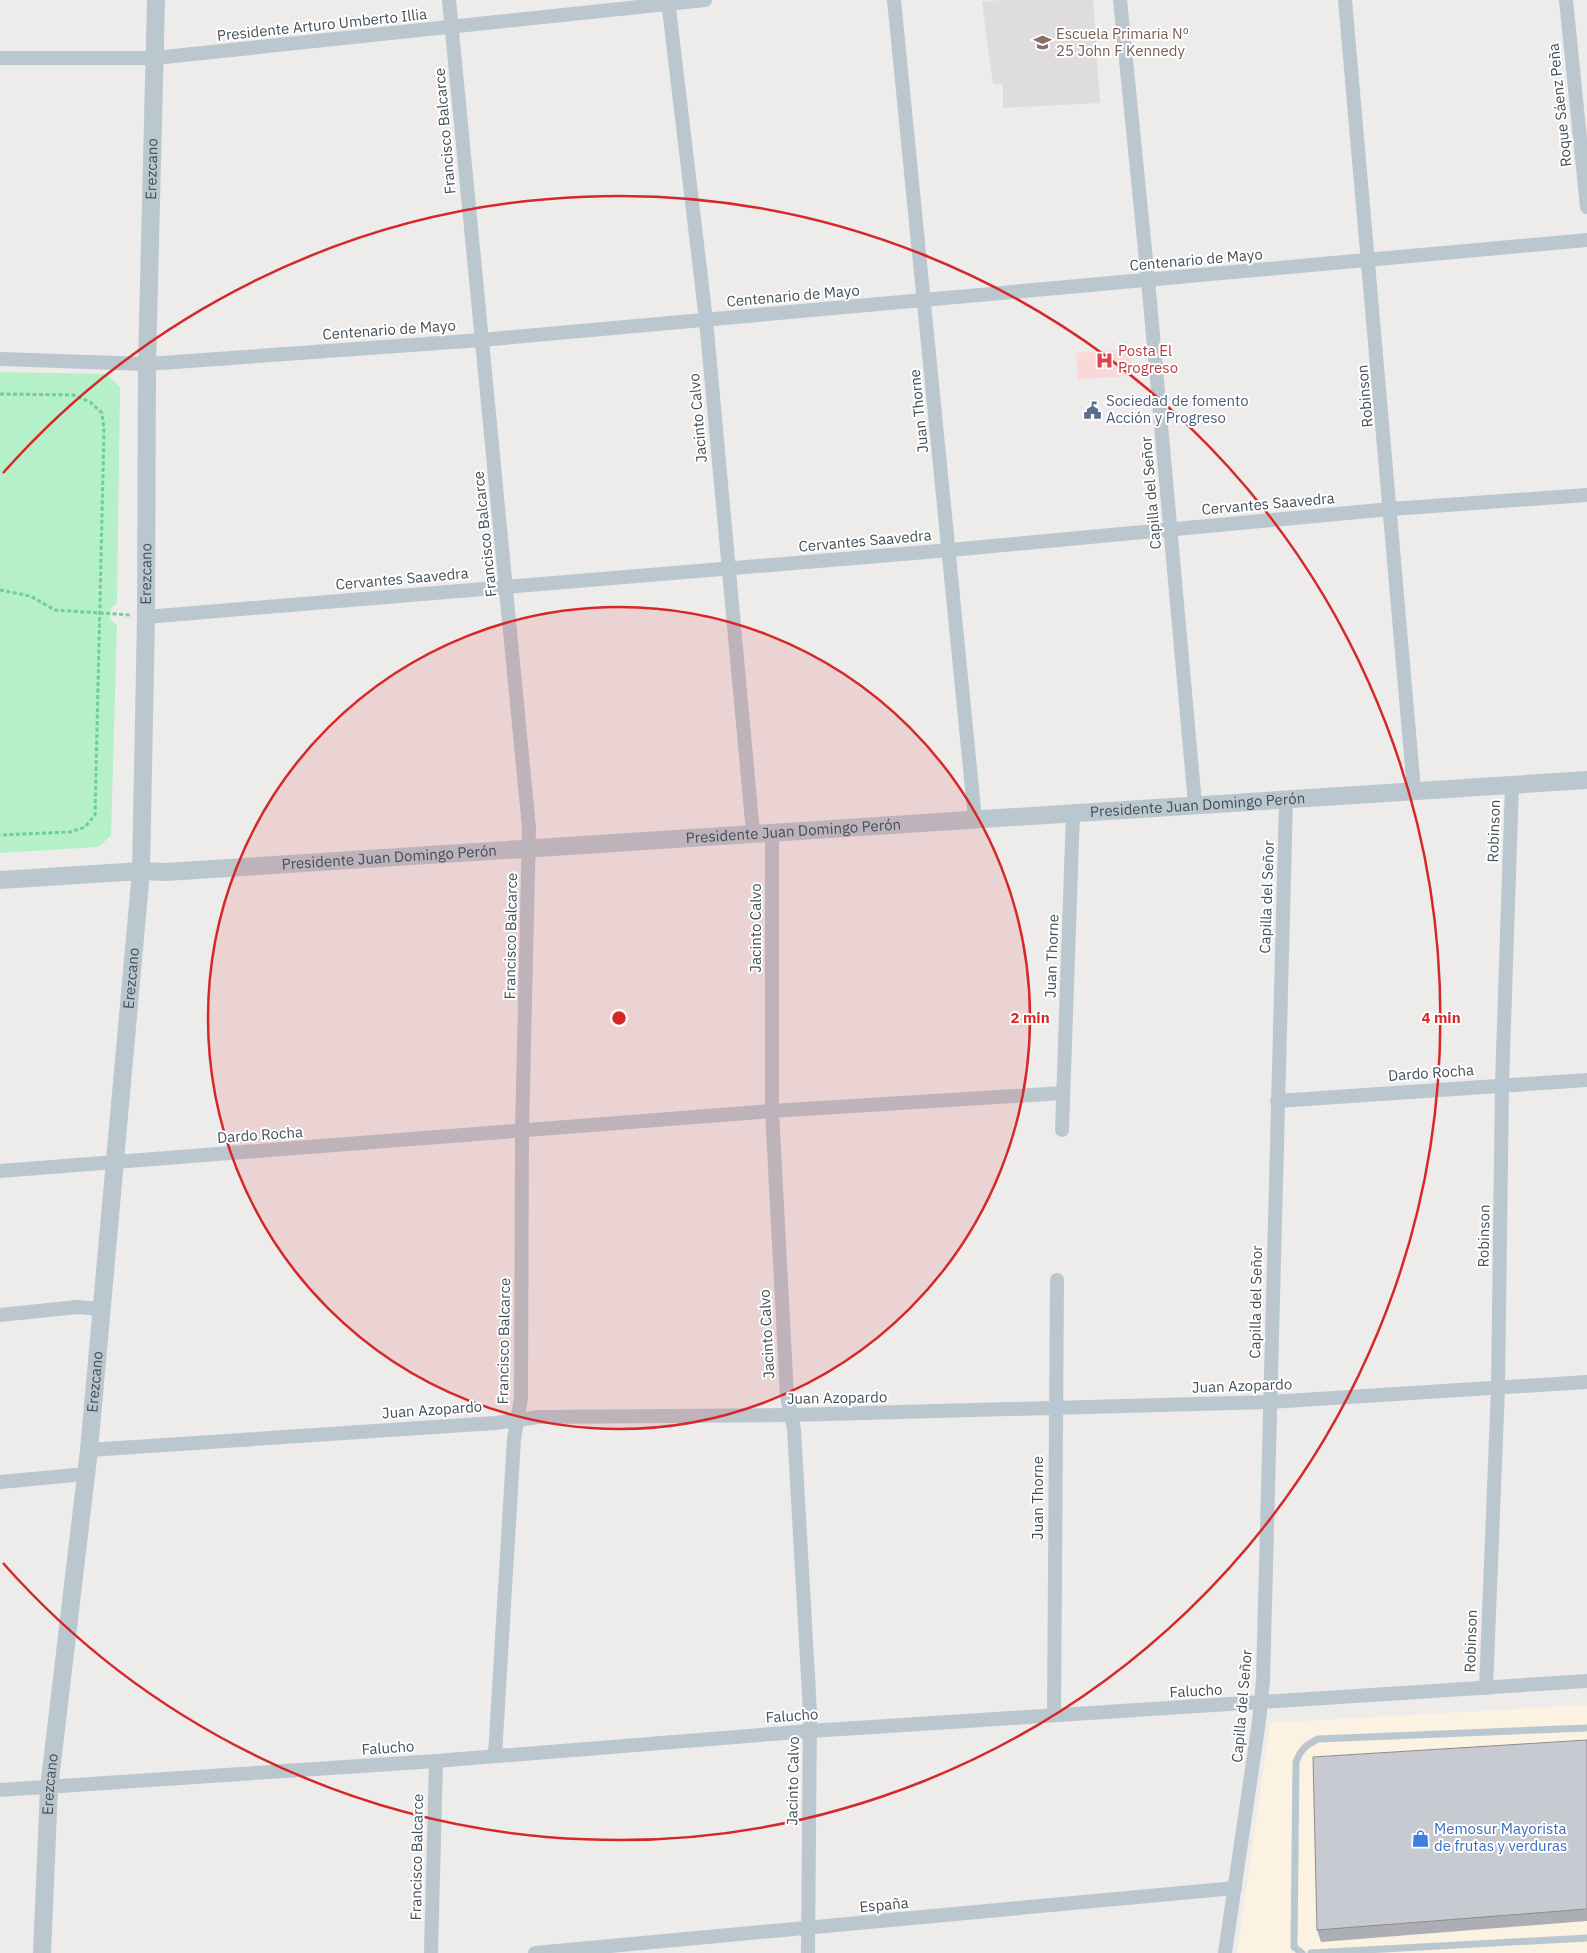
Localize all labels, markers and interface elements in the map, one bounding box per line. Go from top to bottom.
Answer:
street label: Presidente Arturo Umberto Illia [216,4,428,45]
place label: Escuela Primaria Nº 25 John F Kennedy [1056,24,1189,60]
school or university icon: Escuela Primaria Nº 25 John F Kennedy [1032,33,1052,53]
street label: Roque Sáenz Peña [1544,42,1575,168]
street label: Francisco Balcarce [430,67,459,195]
street label: Erezcano [141,138,162,200]
street label: Centenario de Mayo [1129,244,1263,275]
street label: Centenario de Mayo [726,280,860,311]
street label: Centenario de Mayo [322,315,456,344]
place label: Posta El Progreso [1118,341,1178,377]
hospital icon: Posta El Progreso [1094,350,1114,370]
street label: Robinson [1352,364,1377,428]
street label: Juan Thorne [905,368,932,454]
street label: Jacinto Calvo [684,373,711,463]
place label: Sociedad de fomento Acción y Progreso [1106,391,1249,427]
public building icon: Sociedad de fomento Acción y Progreso [1082,400,1102,420]
street label: Capilla del Señor [1136,435,1165,550]
street label: Francisco Balcarce [468,470,501,598]
street label: Cervantes Saavedra [1201,488,1335,519]
street label: Cervantes Saavedra [798,525,932,556]
street label: Erezcano [136,543,155,605]
street label: Cervantes Saavedra [335,563,469,594]
street label: Presidente Juan Domingo Perón [1089,788,1306,821]
street label: Robinson [1483,799,1504,863]
street label: Presidente Juan Domingo Perón [685,814,902,847]
street label: Capilla del Señor [1255,840,1278,954]
street label: Presidente Juan Domingo Perón [281,841,497,873]
street label: Francisco Balcarce [500,873,521,999]
street label: Jacinto Calvo [746,883,765,973]
street label: Juan Thorne [1041,914,1062,998]
street label: Erezcano [119,947,143,1010]
text: 2 min [1010,1008,1050,1027]
text: 4 min [1421,1008,1461,1027]
centre of rings [610,1009,628,1027]
street label: Dardo Rocha [1387,1060,1475,1085]
street label: Dardo Rocha [216,1122,304,1147]
street label: Robinson [1473,1204,1494,1268]
street label: Capilla del Señor [1245,1245,1266,1359]
street label: Francisco Balcarce [493,1278,514,1404]
street label: Jacinto Calvo [755,1289,778,1379]
street label: Erezcano [82,1350,107,1413]
street label: Juan Azopardo [1191,1374,1293,1397]
street label: Juan Azopardo [787,1387,887,1408]
street label: Juan Azopardo [381,1397,483,1422]
street label: Juan Thorne [1028,1456,1047,1540]
street label: Robinson [1460,1609,1481,1673]
street label: Capilla del Señor [1227,1648,1256,1763]
street label: Falucho [1169,1680,1223,1701]
street label: Falucho [765,1704,819,1727]
street label: Falucho [361,1736,415,1759]
street label: Jacinto Calvo [782,1736,803,1826]
street label: Erezcano [38,1752,62,1815]
street label: Francisco Balcarce [406,1794,427,1920]
place label: Memosur Mayorista de frutas y verduras [1434,1819,1567,1855]
shop icon: Memosur Mayorista de frutas y verduras [1410,1828,1430,1848]
street label: España [859,1893,909,1916]

